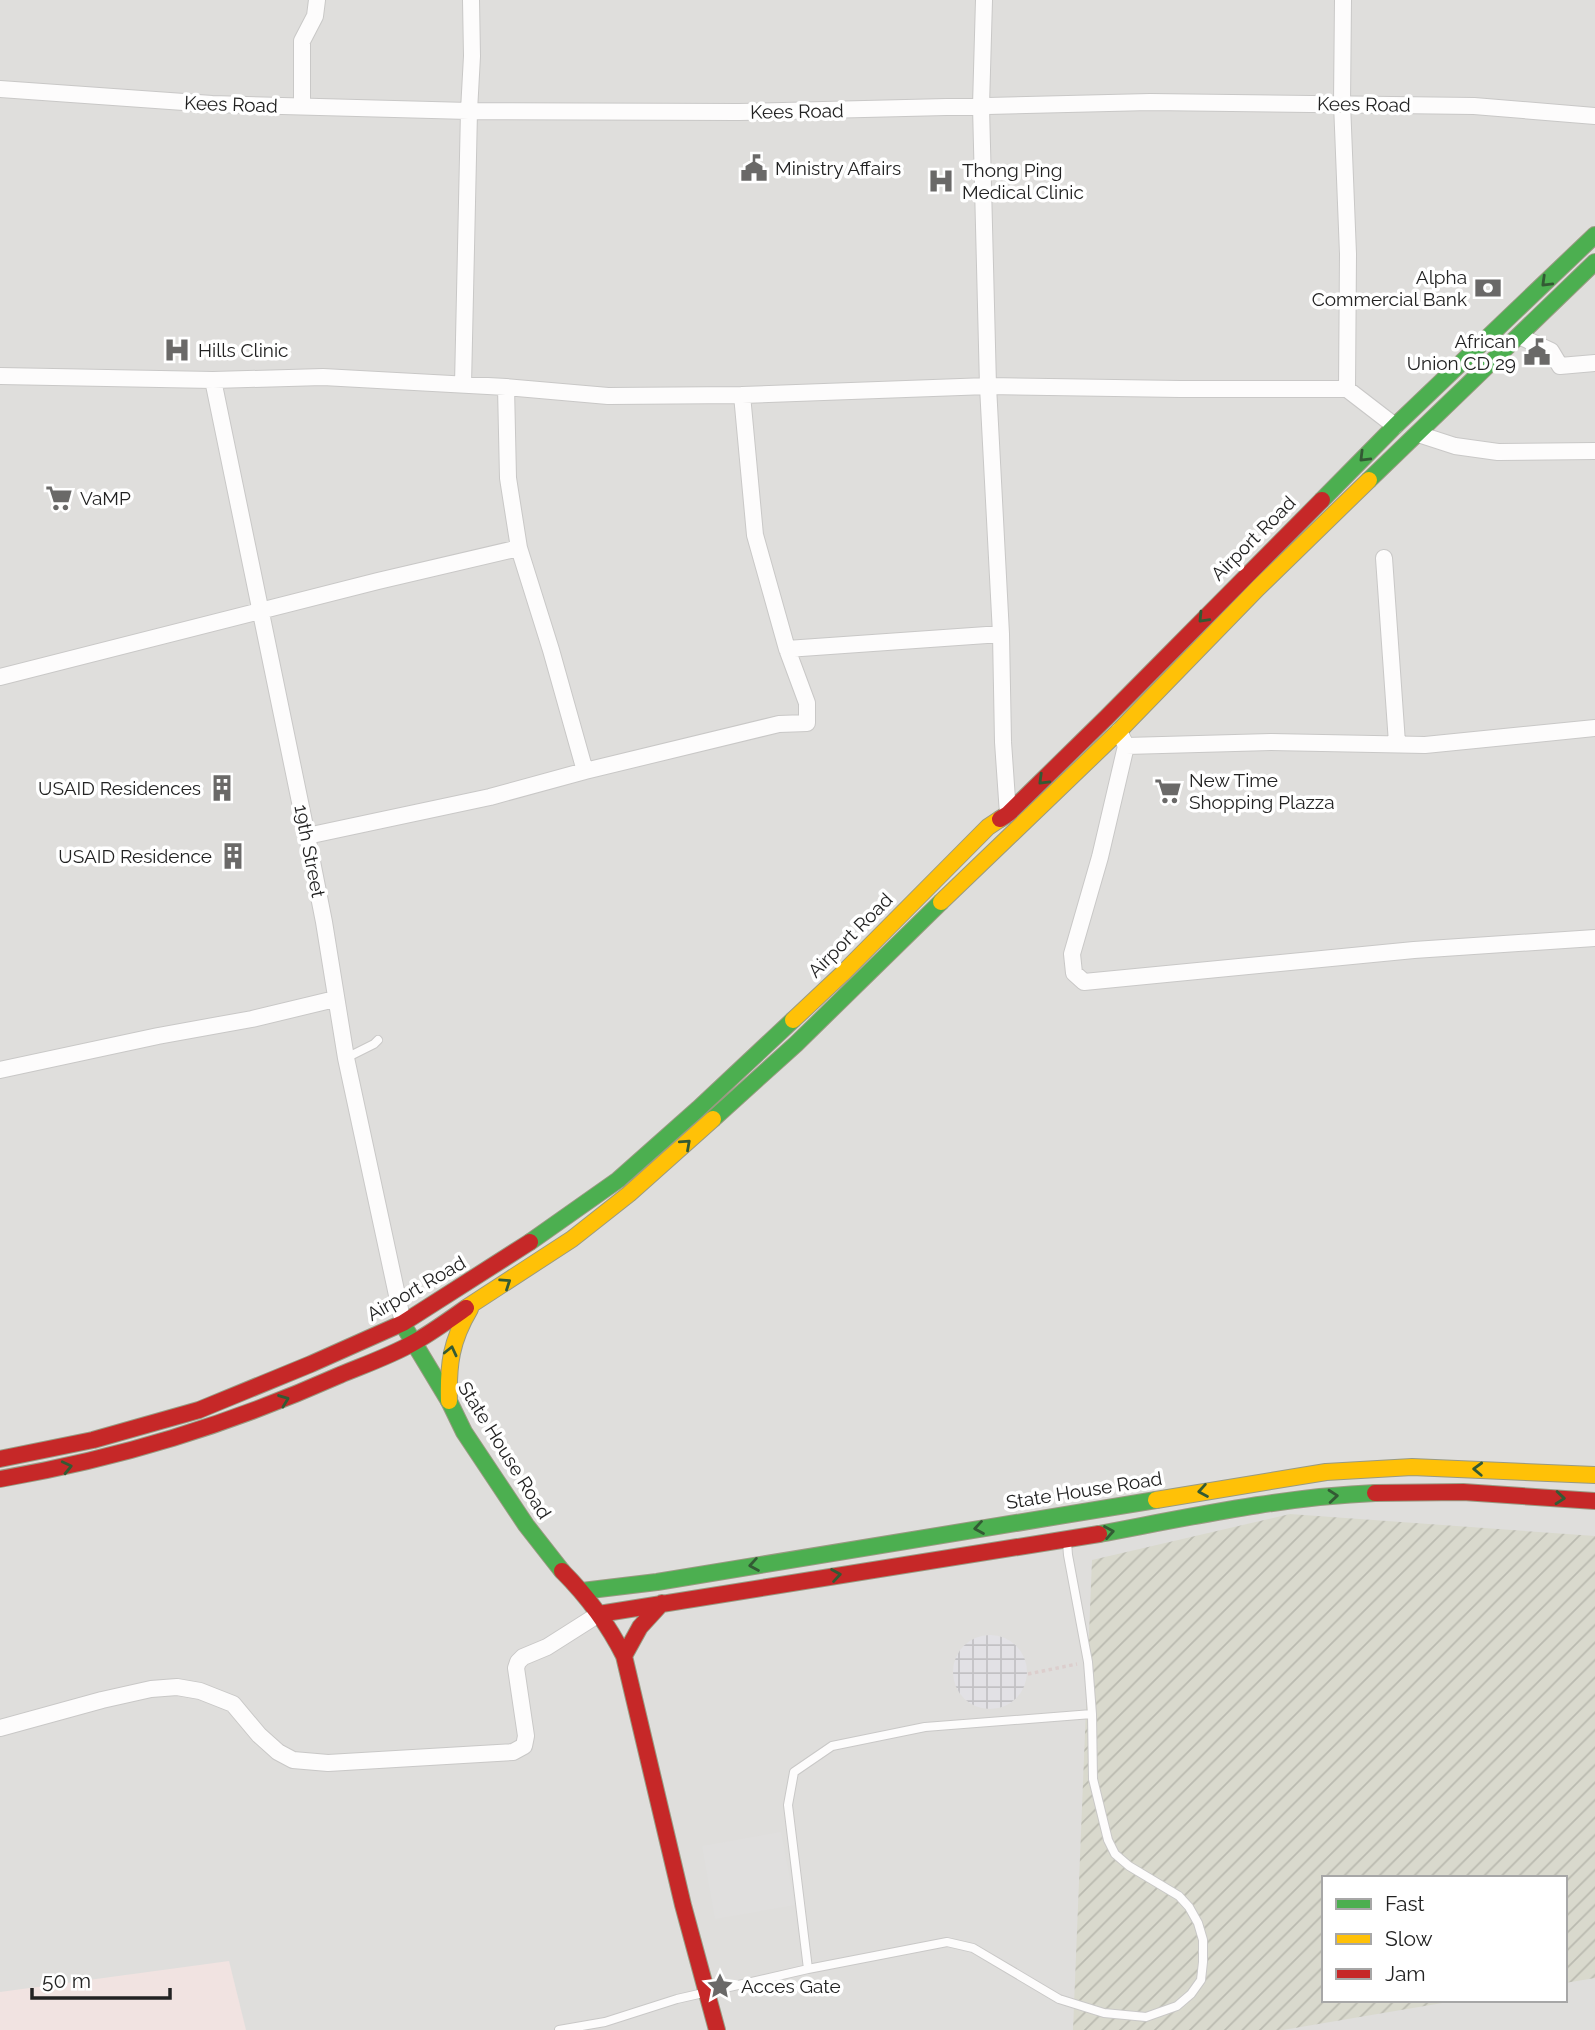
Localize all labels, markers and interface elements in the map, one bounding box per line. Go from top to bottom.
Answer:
street label: Kees Road [184,91,278,117]
street label: Kees Road [1317,92,1411,116]
street label: Kees Road [750,99,844,123]
public building icon: Ministry Affairs [739,153,769,183]
place label: Ministry Affairs [775,157,901,179]
place label: Thong Ping Medical Clinic [962,159,1084,203]
hospital icon: Thong Ping Medical Clinic [926,166,956,196]
place label: Alpha Commercial Bank [1312,266,1467,310]
bank icon: Alpha Commercial Bank [1473,273,1503,303]
one-way arrow [1541,274,1554,287]
place label: African Union CD 29 [1407,330,1516,374]
hospital icon: Hills Clinic [162,335,192,365]
public building icon: African Union CD 29 [1522,337,1552,367]
place label: Hills Clinic [198,339,289,361]
one-way arrow [1360,449,1372,461]
supermarket icon: VaMP [44,483,74,513]
place label: VaMP [80,487,131,509]
street label: Airport Road [1206,491,1300,585]
one-way arrow [1199,610,1212,623]
place label: New Time Shopping Plazza [1189,769,1335,813]
one-way arrow [1038,771,1051,784]
building icon: USAID Residences [207,773,237,803]
supermarket icon: New Time Shopping Plazza [1153,776,1183,806]
place label: USAID Residences [38,777,201,799]
street label: 19th Street [290,803,330,900]
building icon: USAID Residence [218,841,248,871]
place label: USAID Residence [58,845,212,867]
street label: Airport Road [803,888,897,982]
one-way arrow [678,1140,691,1152]
street label: Airport Road [363,1251,469,1325]
one-way arrow [499,1278,512,1291]
one-way arrow [442,1346,457,1358]
street label: State House Road [454,1377,556,1523]
one-way arrow [278,1394,290,1408]
one-way arrow [61,1460,73,1475]
one-way arrow [1472,1461,1483,1476]
street label: State House Road [1005,1467,1163,1513]
one-way arrow [1197,1483,1209,1498]
one-way arrow [1328,1489,1339,1504]
one-way arrow [1555,1490,1566,1505]
one-way arrow [973,1520,985,1535]
one-way arrow [1103,1525,1115,1540]
one-way arrow [748,1557,760,1572]
one-way arrow [830,1568,842,1583]
legend [1322,1876,1567,2002]
text: Fast [1385,1891,1425,1916]
text: Slow [1385,1926,1433,1951]
scale bar [32,1956,170,2000]
text: Jam [1385,1961,1426,1986]
text: 50 m [42,1968,91,1993]
place icon: Acces Gate [705,1971,735,2001]
place label: Acces Gate [741,1975,841,1997]

